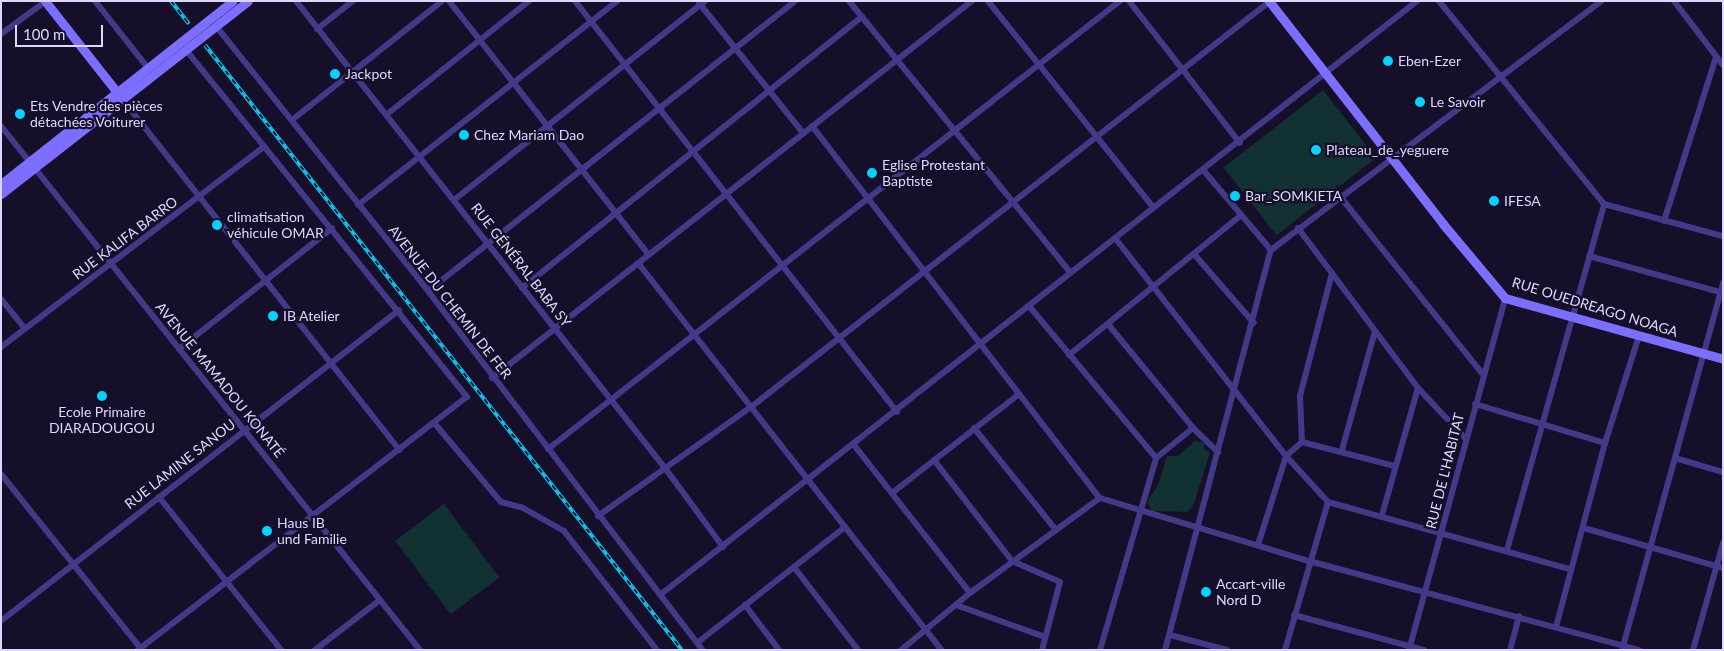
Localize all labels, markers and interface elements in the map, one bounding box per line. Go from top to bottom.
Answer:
scale bar [18,15,105,47]
text: 100 m [23,25,65,43]
place label: Eben-Ezer [1398,53,1461,69]
marker: Eben-Ezer [1382,55,1394,67]
place label: Jackpot [345,66,392,82]
marker: Jackpot [329,68,341,80]
place label: Le Savoir [1430,94,1485,110]
marker: Le Savoir [1414,96,1426,108]
place label: Ets Vendre des pièces détachées Voiturer [30,98,163,130]
marker: Ets Vendre des pièces détachées Voiturer [14,108,26,120]
place label: Chez Mariam Dao [474,127,584,143]
marker: Chez Mariam Dao [458,129,470,141]
place label: Plateau_de_yeguere [1326,142,1449,158]
marker: Plateau_de_yeguere [1310,144,1322,156]
place label: Eglise Protestant Baptiste [882,157,985,190]
marker: Eglise Protestant Baptiste [866,167,878,179]
place label: Bar_SOMKIETA [1245,188,1342,204]
marker: Bar_SOMKIETA [1229,190,1241,202]
street label: RUE KALIFA BARRO [69,193,181,283]
place label: IFESA [1504,193,1541,209]
marker: IFESA [1488,195,1500,207]
street label: RUE GÉNÉRAL BABA SY [467,199,575,331]
place label: climatisation véhicule OMAR [227,209,324,242]
marker: climatisation véhicule OMAR [211,219,223,231]
street label: AVENUE DU CHEMIN DE FER [385,222,515,382]
street label: RUE OUEDREAGO NOAGA [1510,274,1680,340]
street label: AVENUE MAMADOU KONATÉ [152,299,288,461]
place label: IB Atelier [283,308,340,324]
marker: IB Atelier [267,310,279,322]
marker: Ecole Primaire DIARADOUGOU [96,390,108,402]
place label: Ecole Primaire DIARADOUGOU [49,404,155,437]
street label: RUE DE L'HABITAT [1422,411,1468,531]
street label: RUE LAMINE SANOU [121,416,239,512]
place label: Haus IB und Familie [277,515,347,548]
marker: Haus IB und Familie [261,525,273,537]
place label: Accart-ville Nord D [1216,576,1285,608]
marker: Accart-ville Nord D [1200,586,1212,598]

